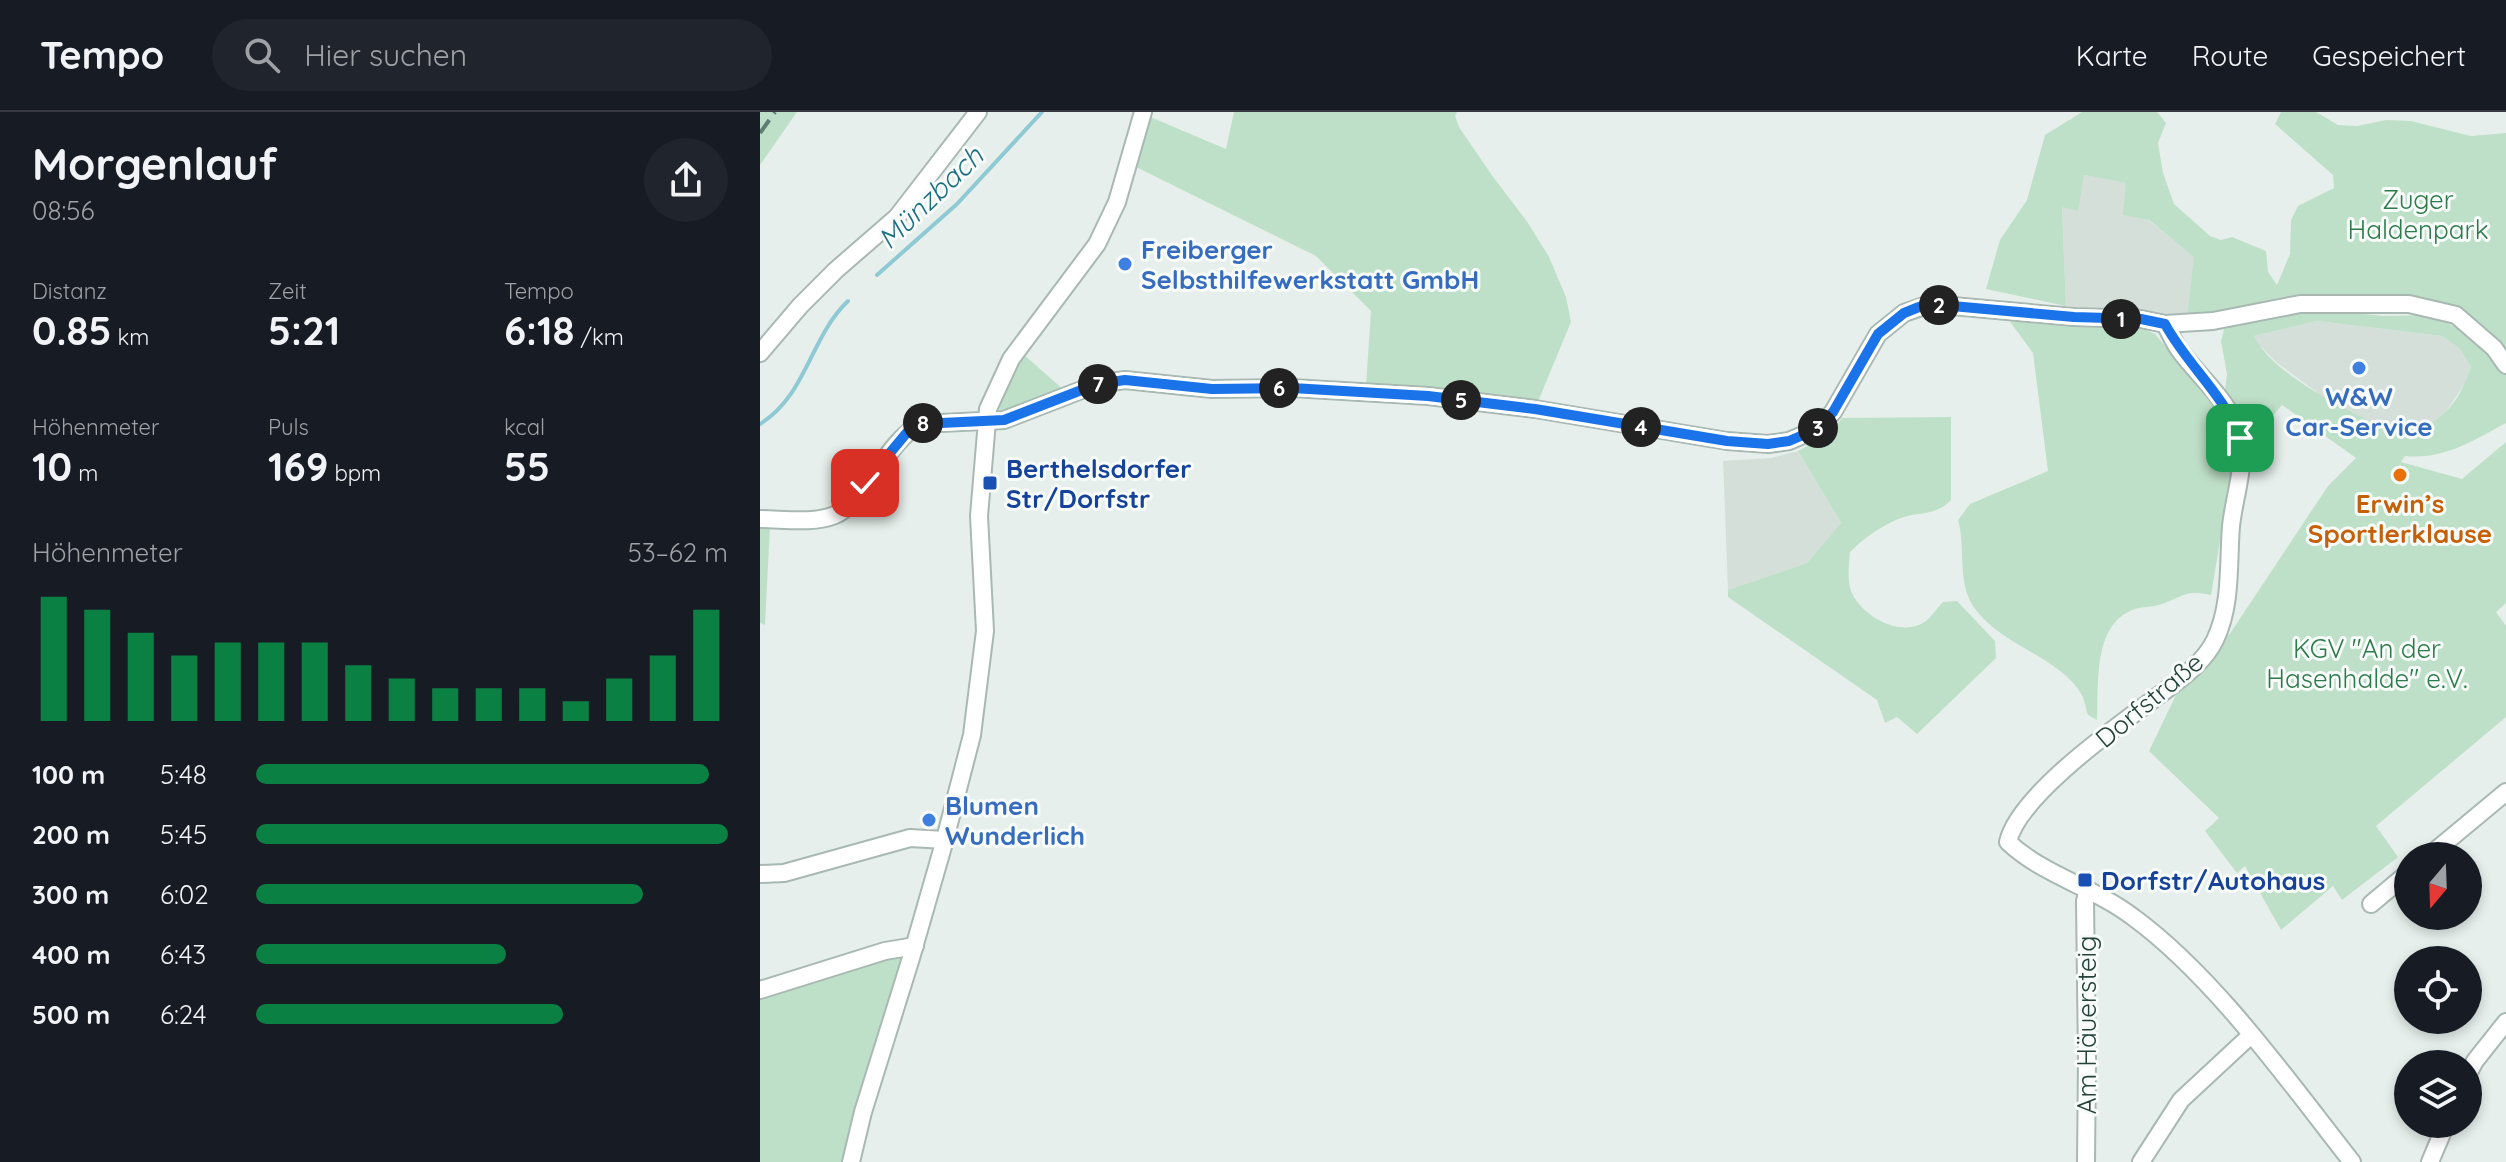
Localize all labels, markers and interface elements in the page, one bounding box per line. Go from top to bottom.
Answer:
search box [212,19,772,91]
text: Tempo [40,31,164,79]
icon: search [240,33,284,77]
text: Hier suchen [304,36,467,74]
text: Karte [2076,38,2148,73]
text: Route [2192,38,2268,73]
text: Gespeichert [2312,38,2466,73]
text: Morgenlauf [32,136,277,191]
water label: Münzbach [870,137,991,256]
button: share [644,138,728,222]
park label: Zuger Haldenpark [2347,183,2489,246]
text: 08:56 [32,194,95,227]
place label: Freiberger Selbsthilfewerkstatt GmbH [1141,233,1479,296]
marker: Freiberger Selbsthilfewerkstatt GmbH [1116,255,1134,273]
text: Distanz [32,277,107,305]
text: Zeit [268,277,307,305]
text: Tempo [504,277,574,305]
pin: 2 [1919,285,1959,325]
text: 2 [1933,291,1945,319]
pin: 1 [2101,299,2141,339]
text: 0.85 [32,305,111,355]
text: 5:21 [268,305,340,355]
text: 6:18 [504,305,575,355]
text: 1 [2117,305,2125,333]
text: km [111,323,149,351]
text: /km [575,323,624,351]
marker: W&W Car-Service [2350,359,2368,377]
pin: 7 [1078,364,1118,404]
pin: 6 [1259,368,1299,408]
text: 7 [1092,370,1104,398]
text: 6 [1273,374,1285,402]
pin: 5 [1441,380,1481,420]
place label: W&W Car-Service [2285,380,2433,443]
text: 5 [1455,386,1467,414]
pin: 8 [903,403,943,443]
pin [2206,404,2274,472]
pin: 4 [1621,407,1661,447]
pin: 3 [1798,408,1838,448]
text: 8 [917,409,929,437]
text: Höhenmeter [32,413,160,441]
text: Puls [268,413,309,441]
text: kcal [504,413,545,441]
text: 4 [1635,413,1647,441]
text: 3 [1812,414,1824,442]
icon: arrive [2218,416,2262,460]
text: 10 [32,441,72,491]
text: 169 [268,441,328,491]
text: 55 [504,441,550,491]
pin [831,449,899,517]
place label: Berthelsdorfer Str/Dorfstr [1006,452,1191,515]
text: m [72,459,98,487]
text: bpm [328,459,381,487]
icon: check [843,461,887,505]
marker: Erwin’s Sportlerklause [2391,466,2409,484]
marker: Berthelsdorfer Str/Dorfstr [981,474,999,492]
place label: Erwin’s Sportlerklause [2308,487,2492,550]
text: Höhenmeter [32,536,183,569]
text: 53–62 m [628,536,728,569]
park label: KGV "An der Hasenhalde" e.V. [2266,632,2468,695]
street label: Dorfstraße [2088,645,2210,755]
text: 100 m [32,758,105,791]
text: 5:48 [160,758,207,791]
place label: Blumen Wunderlich [945,789,1085,852]
marker: Blumen Wunderlich [920,811,938,829]
text: 200 m [32,818,110,851]
text: 5:45 [160,818,207,851]
north arrow [2394,842,2482,930]
map controls [2394,842,2482,1138]
place label: Dorfstr/Autohaus [2101,864,2325,897]
marker: Dorfstr/Autohaus [2076,871,2094,889]
text: 300 m [32,878,109,911]
text: 6:02 [160,878,209,911]
street label: Am Häuersteig [2070,936,2103,1114]
text: 400 m [32,938,110,971]
text: 6:43 [160,938,206,971]
button: locate [2394,946,2482,1034]
text: 500 m [32,998,110,1031]
text: 6:24 [160,998,207,1031]
button: layers [2394,1050,2482,1138]

